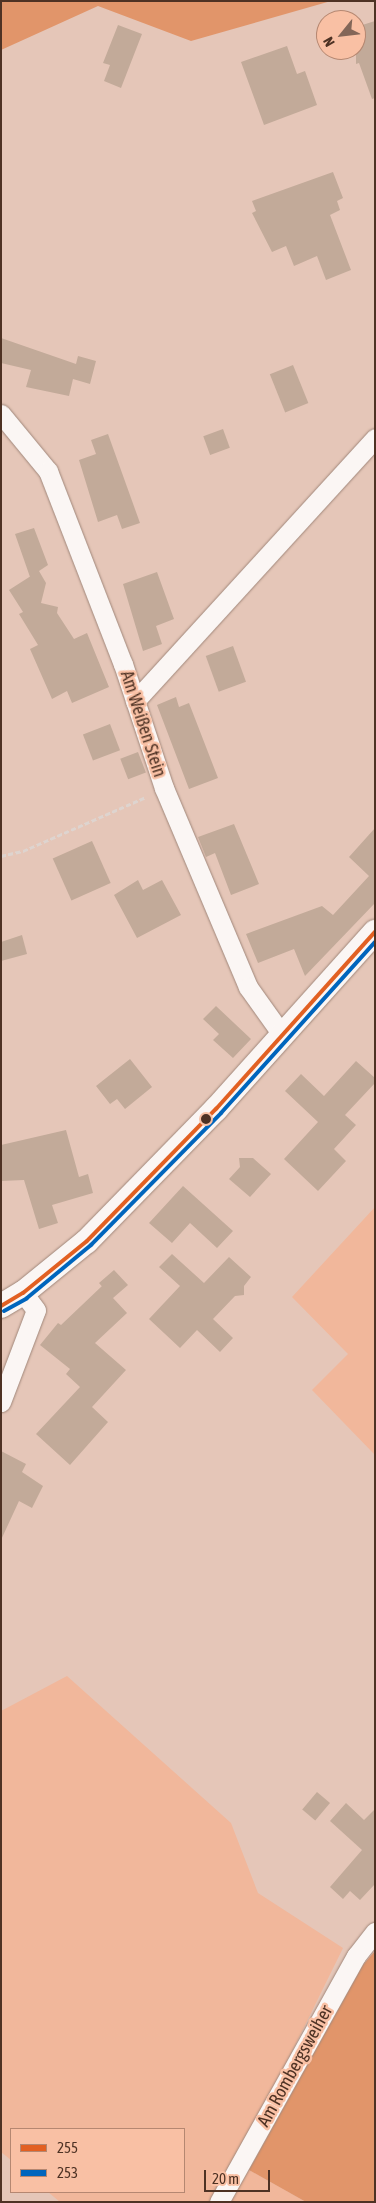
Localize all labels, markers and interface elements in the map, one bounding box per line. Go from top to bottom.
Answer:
north arrow [316,10,366,60]
text: N [320,34,338,49]
street label: Am Weißen Stein [116,668,170,780]
unlabelled marker [201,1114,211,1124]
street label: Am Rombergsweiher [253,2002,337,2130]
legend [10,2128,185,2193]
text: 255 [57,2139,78,2156]
scale bar [206,2160,272,2192]
text: 253 [57,2164,78,2181]
text: 20 m [212,2170,239,2187]

